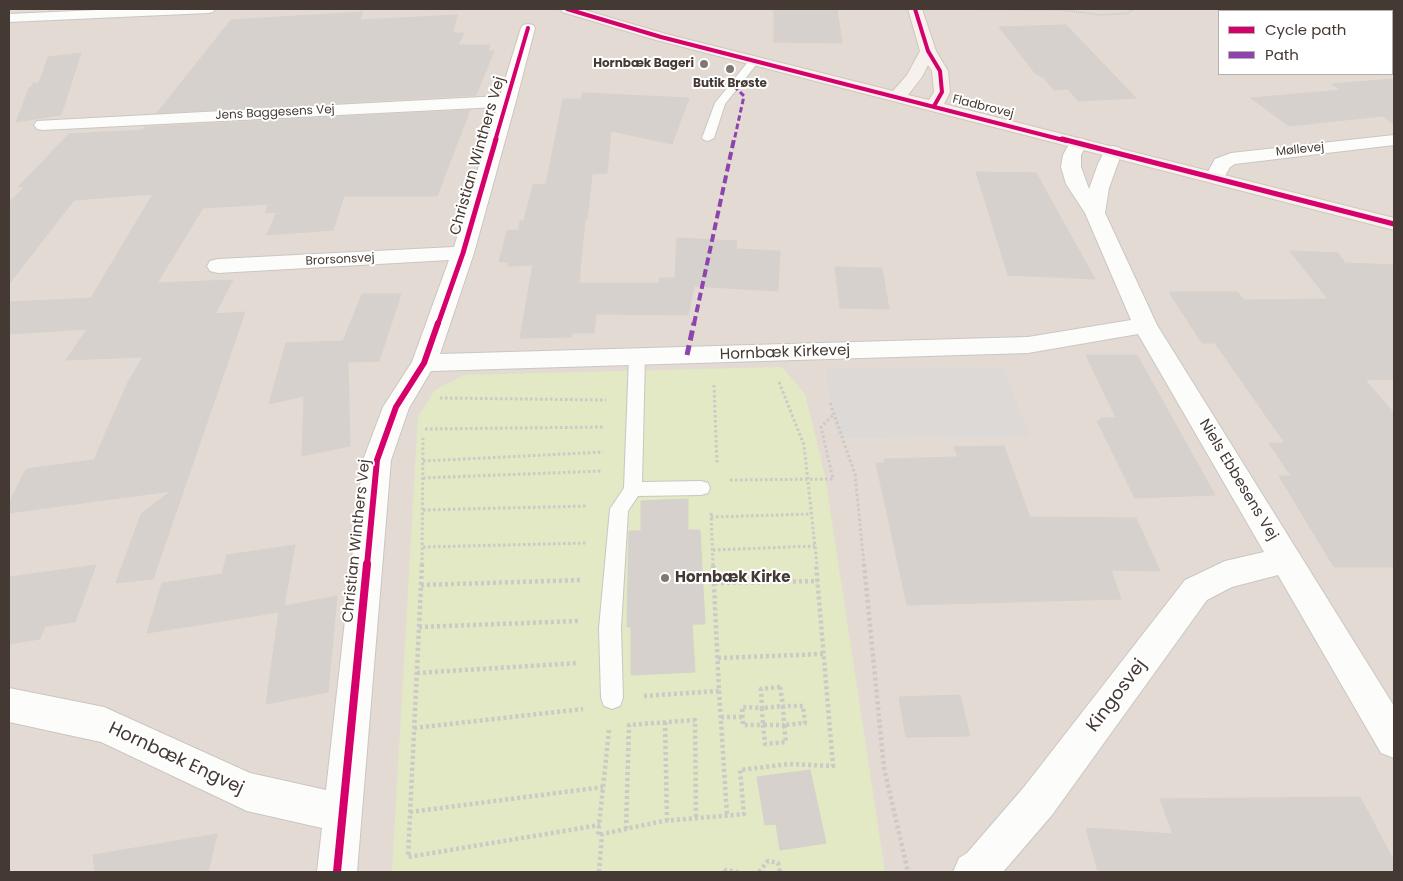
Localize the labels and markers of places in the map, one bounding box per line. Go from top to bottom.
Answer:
place label: Hornbæk Bageri [593,57,694,71]
marker: Hornbæk Bageri [698,58,710,70]
marker: Butik Brøste [724,63,736,75]
place label: Butik Brøste [693,77,767,91]
place label: Hornbæk Kirke [675,569,791,587]
marker: Hornbæk Kirke [659,572,671,584]

